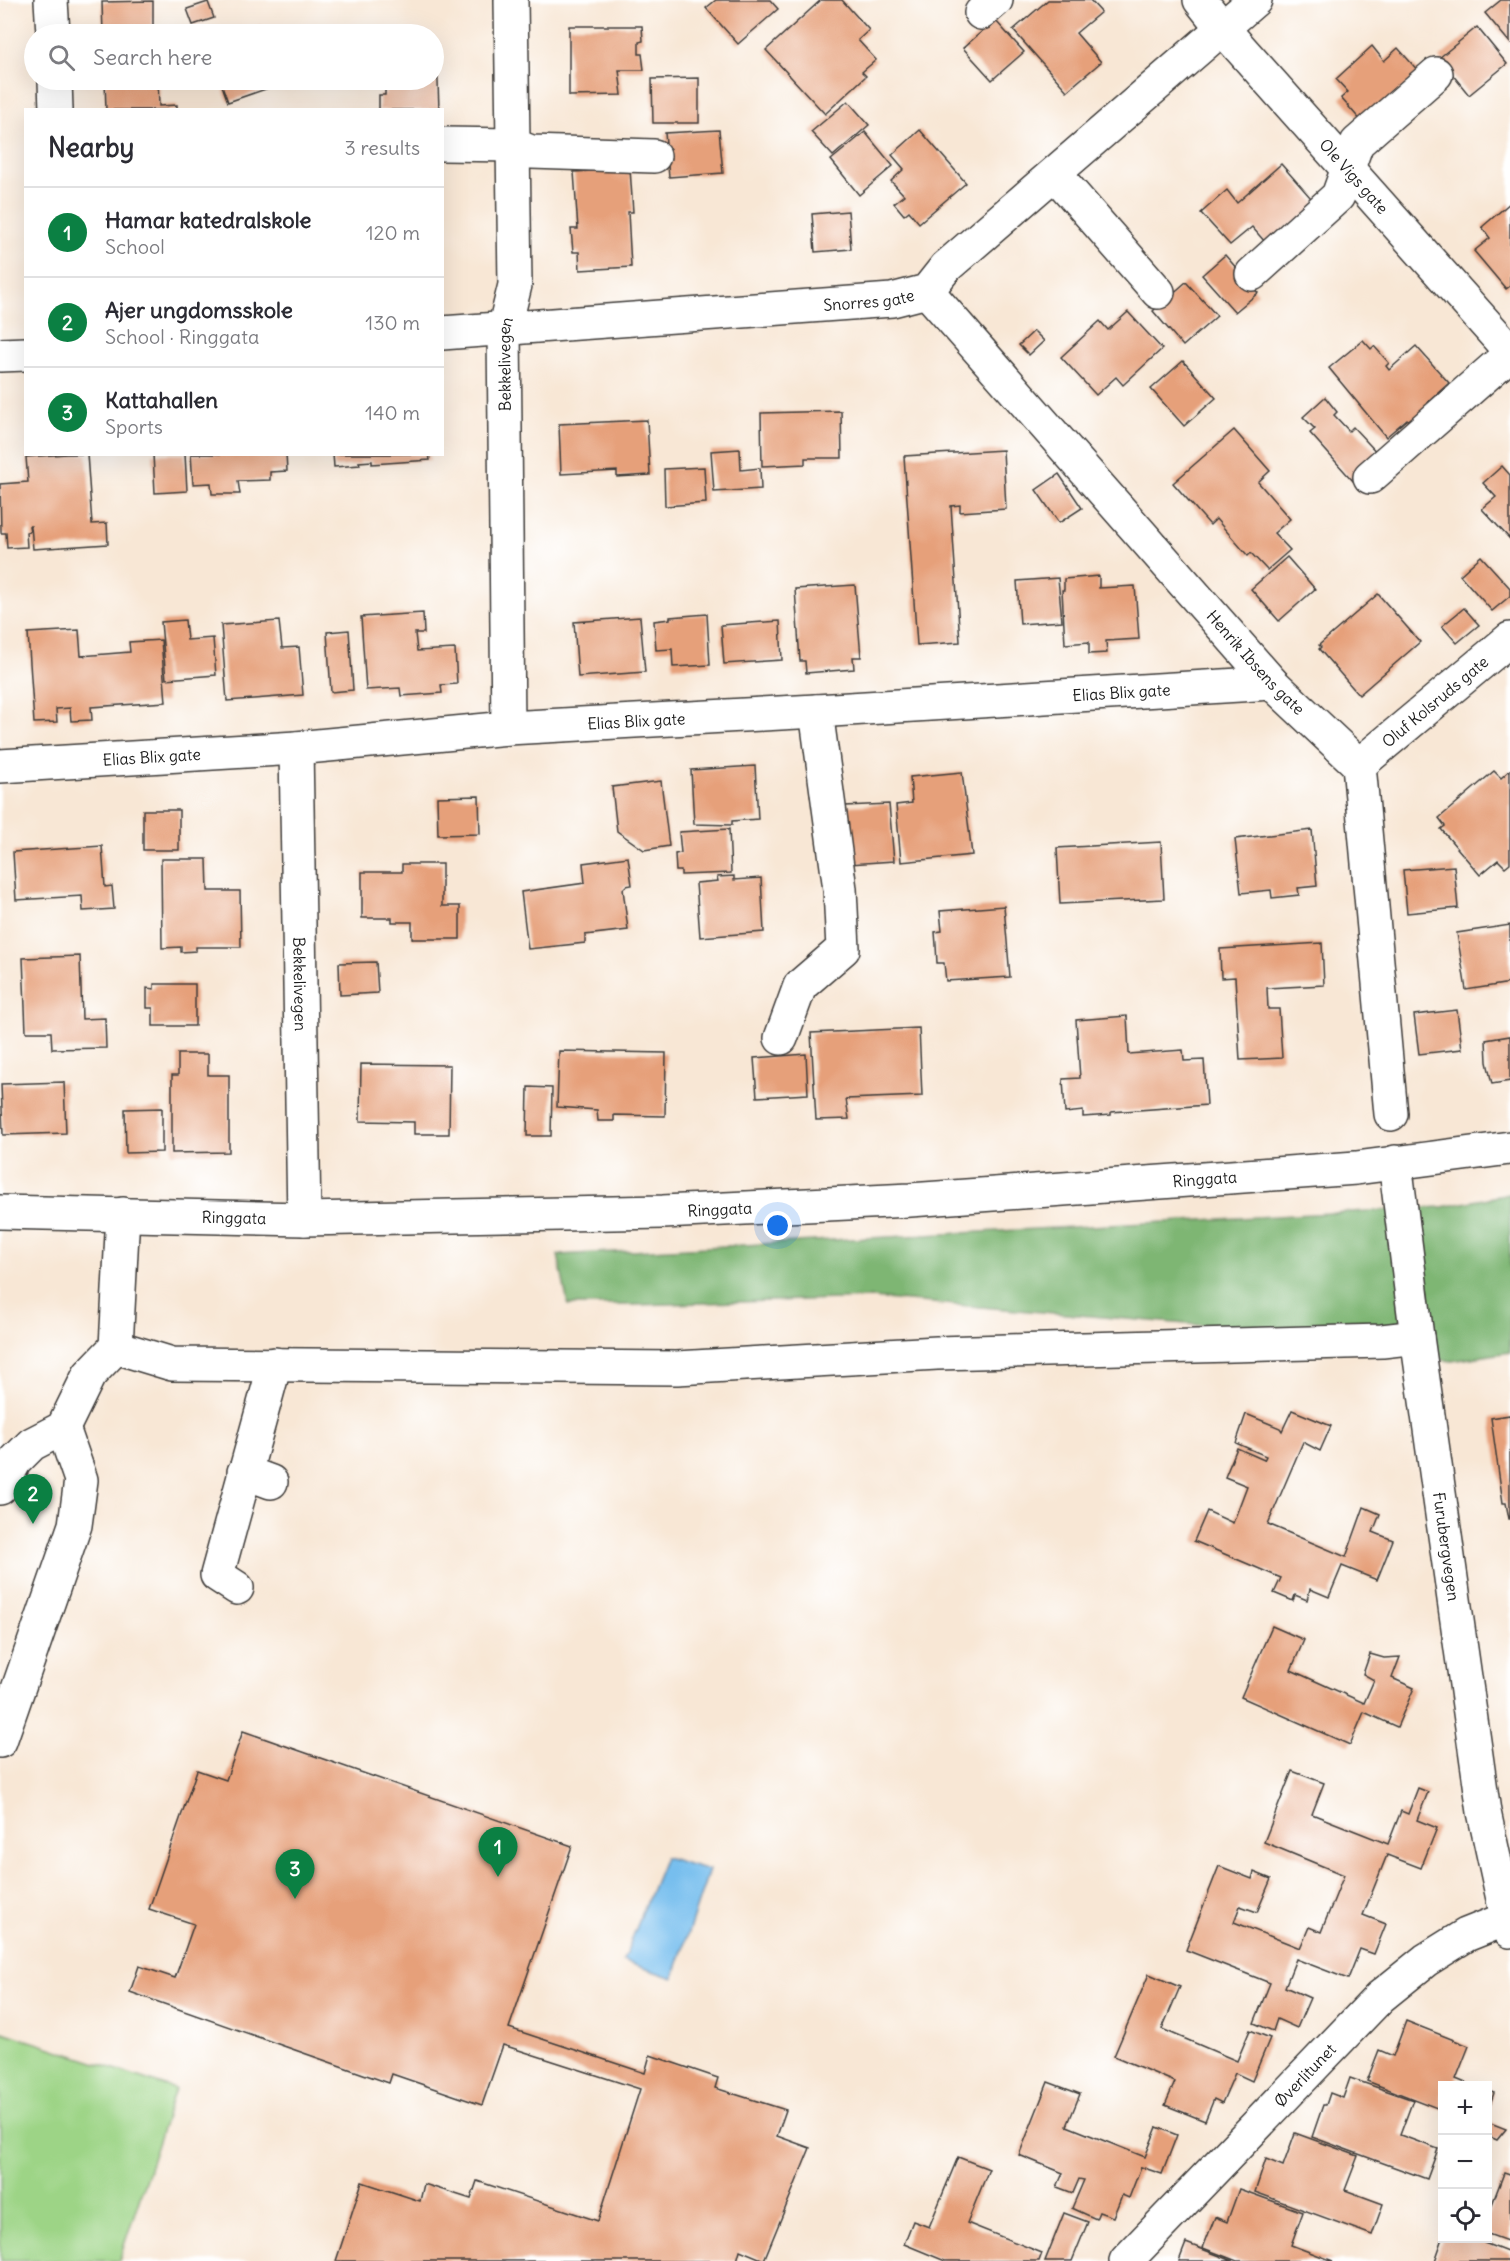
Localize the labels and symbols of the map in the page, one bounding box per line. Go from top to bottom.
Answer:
street label: Ole Vigs gate [1315,134,1393,218]
street label: Snorres gate [823,285,916,315]
street label: Bekkelivegen [494,315,517,411]
street label: Henrik Ibsens gate [1202,606,1309,719]
street label: Oluf Kolsruds gate [1378,652,1492,752]
street label: Elias Blix gate [1072,679,1171,705]
street label: Elias Blix gate [587,708,686,734]
street label: Elias Blix gate [102,744,201,770]
street label: Bekkelivegen [289,937,311,1031]
street label: Ringgata [1172,1167,1238,1191]
street label: Ringgata [687,1198,753,1221]
street label: Ringgata [201,1207,266,1228]
your location [763,1211,792,1240]
pin: 2 [14,1474,52,1524]
street label: Furubergvegen [1429,1491,1464,1602]
pin: 1 [478,1828,518,1877]
pin: 3 [276,1850,314,1899]
street label: Øverlitunet [1270,2039,1340,2111]

